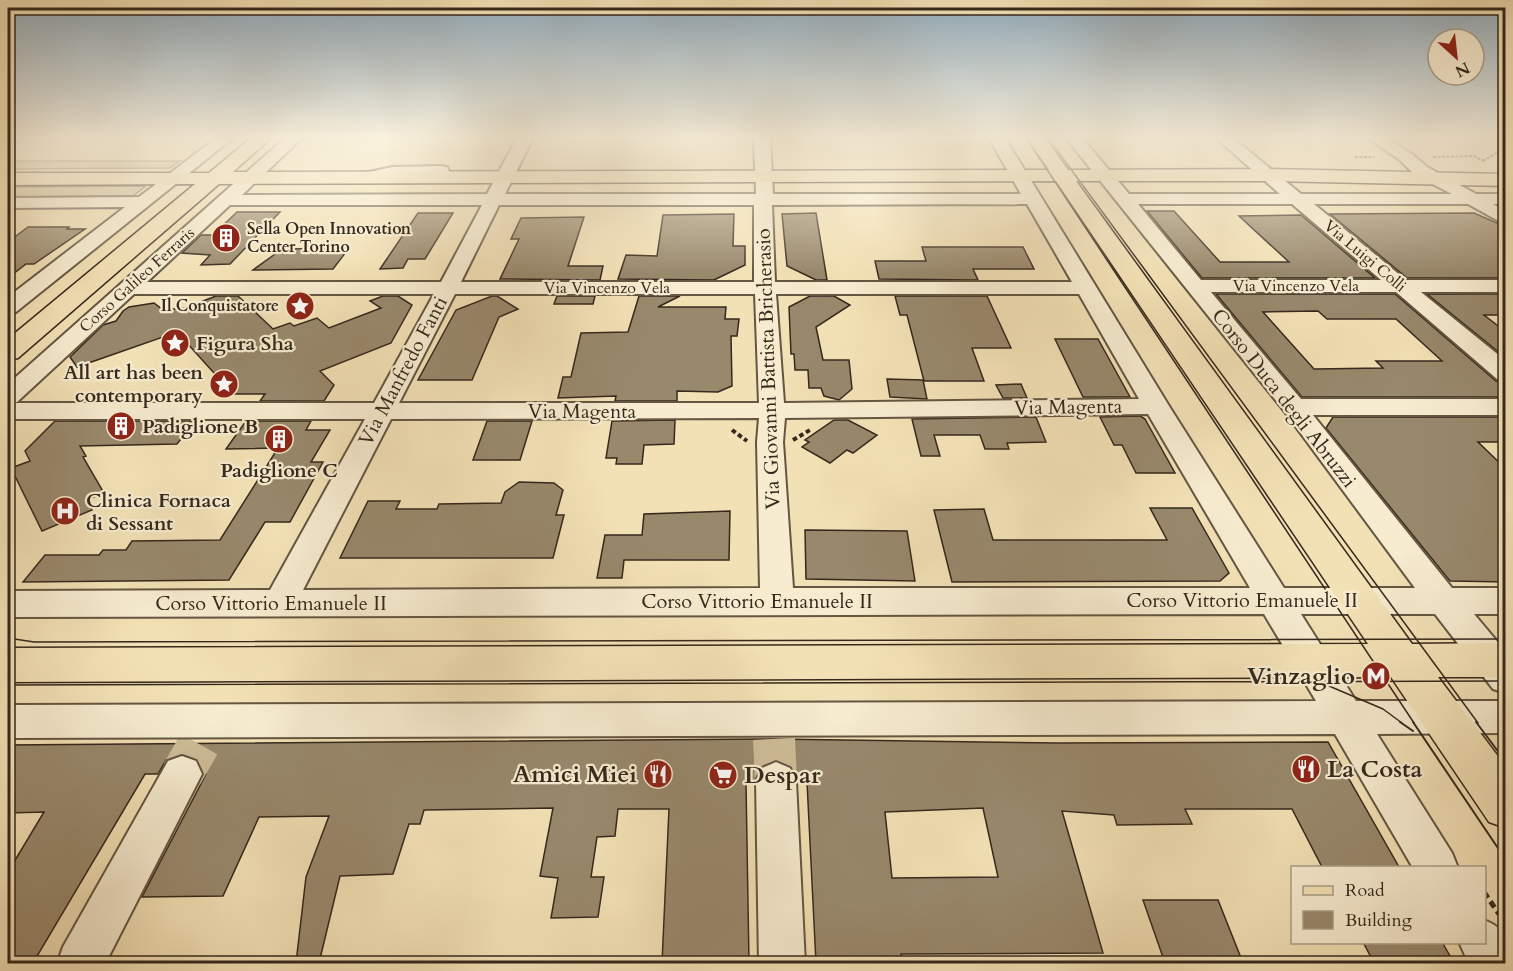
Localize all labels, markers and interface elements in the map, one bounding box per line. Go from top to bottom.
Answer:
north arrow [1426,27,1486,87]
text: N [1451,57,1474,82]
street label: Via Luigi Colli [1319,215,1411,297]
place label: Sella Open Innovation Center Torino [247,218,412,258]
street label: Corso Galileo Ferraris [75,222,199,338]
building icon: Sella Open Innovation Center Torino [210,222,242,254]
street label: Via Giovanni Battista Bricherasio [750,228,786,510]
street label: Via Vincenzo Vela [1233,275,1359,297]
street label: Via Vincenzo Vela [544,277,670,299]
place icon: Il Conquistatore [284,290,316,322]
street label: Via Manfredo Fanti [352,291,454,451]
place label: Il Conquistatore [161,295,279,317]
street label: Corso Duca degli Abruzzi [1206,303,1363,493]
place icon: Figura Sha [159,327,191,359]
place label: Figura Sha [196,330,294,357]
place label: All art has been contemporary [64,359,204,409]
place icon: All art has been contemporary [208,368,240,400]
street label: Via Magenta [1014,393,1123,421]
street label: Via Magenta [528,398,637,425]
building icon: Padiglione B [105,410,137,442]
place label: Padiglione B [142,413,258,440]
building icon: Padiglione C [263,423,295,455]
place label: Padiglione C [220,457,338,484]
place label: Clinica Fornaca di Sessant [86,487,231,537]
hospital icon: Clinica Fornaca di Sessant [49,495,81,527]
street label: Corso Vittorio Emanuele II [1126,587,1358,614]
street label: Corso Vittorio Emanuele II [641,588,873,615]
street label: Corso Vittorio Emanuele II [155,590,387,617]
place label: Vinzaglio [1247,660,1355,693]
metro station icon: Vinzaglio [1360,660,1392,692]
restaurant icon: La Costa [1290,753,1322,785]
place label: La Costa [1327,753,1423,786]
place label: Amici Miei [513,758,637,791]
restaurant icon: Amici Miei [642,758,674,790]
supermarket icon: Despar [707,759,739,791]
place label: Despar [744,759,821,792]
legend [1291,866,1486,944]
text: Road [1345,878,1385,903]
text: Building [1345,908,1413,933]

